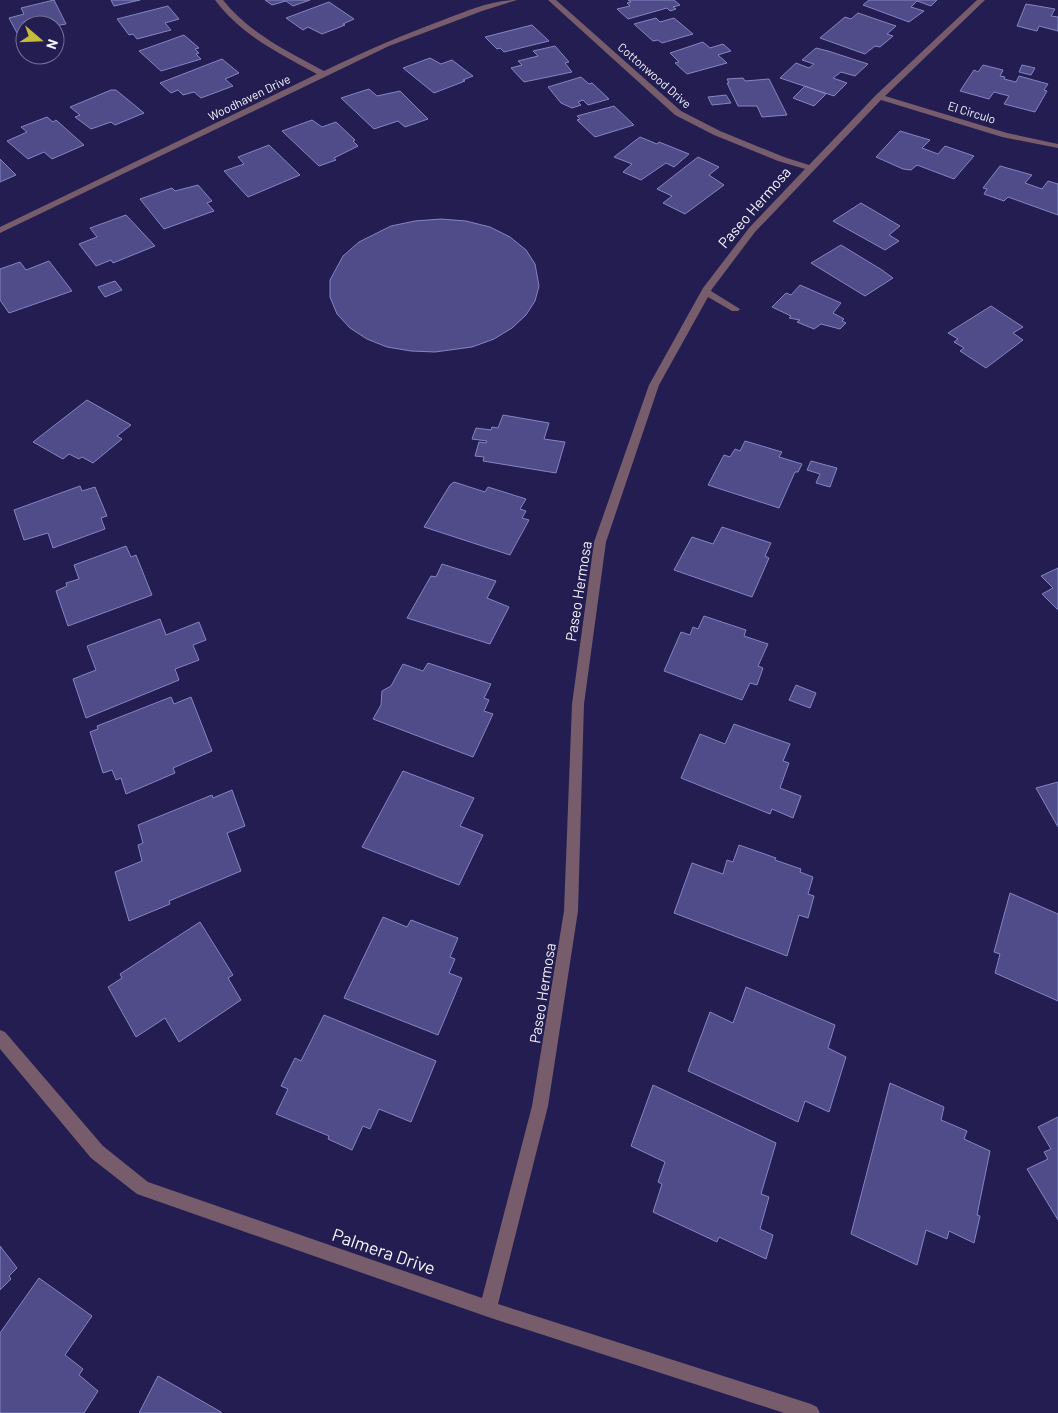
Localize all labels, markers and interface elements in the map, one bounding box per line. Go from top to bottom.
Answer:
north arrow [15,15,65,65]
text: N [43,37,62,52]
street label: Cottonwood Drive [616,39,694,111]
street label: Woodhaven Drive [206,71,292,123]
street label: El Circulo [947,98,997,126]
street label: Paseo Hermosa [714,163,794,251]
street label: Paseo Hermosa [561,539,595,643]
street label: Paseo Hermosa [525,941,559,1045]
street label: Palmera Drive [329,1223,439,1279]

